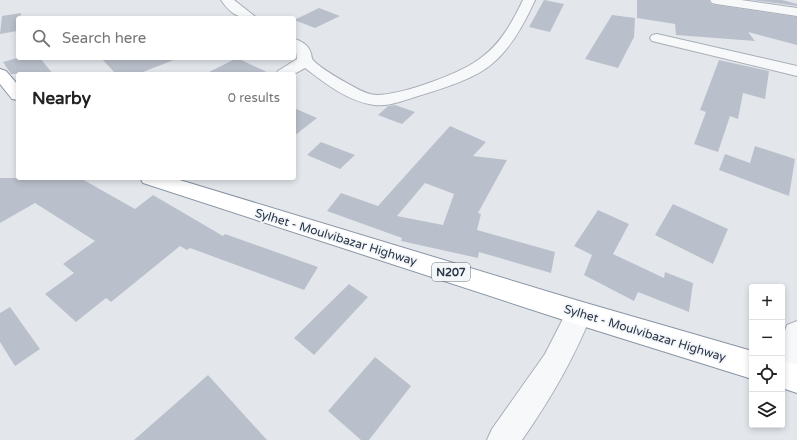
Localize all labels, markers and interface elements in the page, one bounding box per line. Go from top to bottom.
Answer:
search box [16,16,296,60]
icon: search [30,27,52,49]
text: Search here [62,29,146,47]
text: Nearby [32,88,91,109]
text: 0 results [228,90,280,106]
street label: Sylhet - Moulvibazar Highway [253,206,419,269]
road number: N207 [432,263,470,281]
map controls [749,284,785,428]
button: + [749,284,785,320]
street label: Sylhet - Moulvibazar Highway [562,302,728,365]
button: − [749,320,785,356]
button: locate [749,356,785,392]
button: layers [749,392,785,428]

